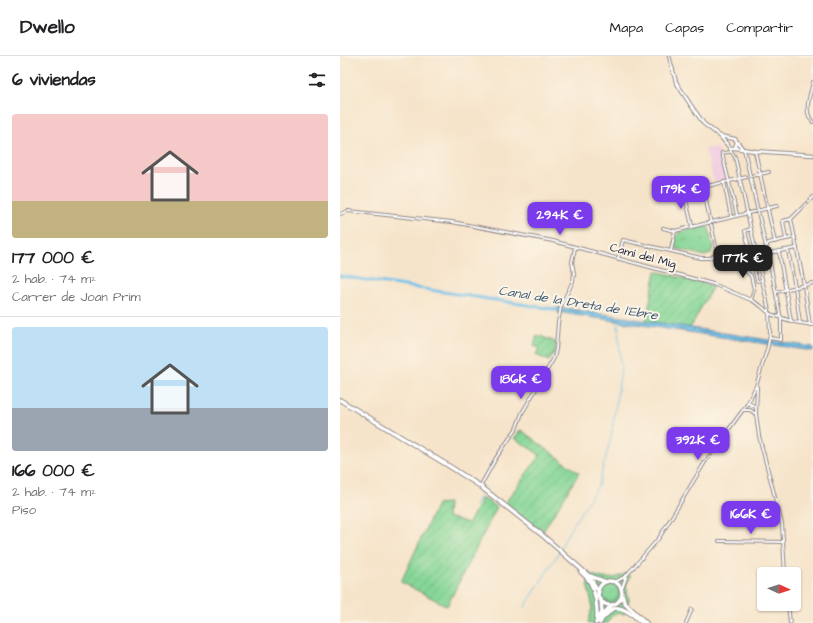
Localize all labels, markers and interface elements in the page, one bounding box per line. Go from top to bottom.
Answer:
text: Dwello [20,14,75,41]
text: Mapa [610,18,643,38]
text: Capas [665,18,704,38]
text: Compartir [726,18,793,38]
text: 6 viviendas [12,68,96,92]
icon: filters [306,69,328,91]
icon: home [134,140,206,212]
pin: 179K € [648,176,714,210]
text: 179K € [661,180,701,198]
pin: 294K € [527,202,593,236]
text: 294K € [536,206,584,224]
street label: Camí del Mig [608,239,678,274]
pin: 177K € [710,245,776,279]
text: 177 000 € [12,246,94,270]
text: 177K € [722,249,764,267]
text: 2 hab. · 74 m² [12,270,96,288]
water label: Canal de la Dreta de l'Ebre [497,282,660,325]
text: Carrer de Joan Prim [12,288,141,306]
icon: home [134,353,206,425]
pin: 186K € [488,366,554,400]
text: 186K € [500,370,542,388]
pin: 392K € [665,427,731,461]
text: 392K € [676,431,720,449]
text: 166 000 € [12,459,95,483]
text: 2 hab. · 74 m² [12,483,96,501]
text: Piso [12,501,36,519]
pin: 166K € [718,501,784,535]
text: 166K € [730,505,772,523]
north arrow [757,567,801,611]
map controls [757,567,801,611]

